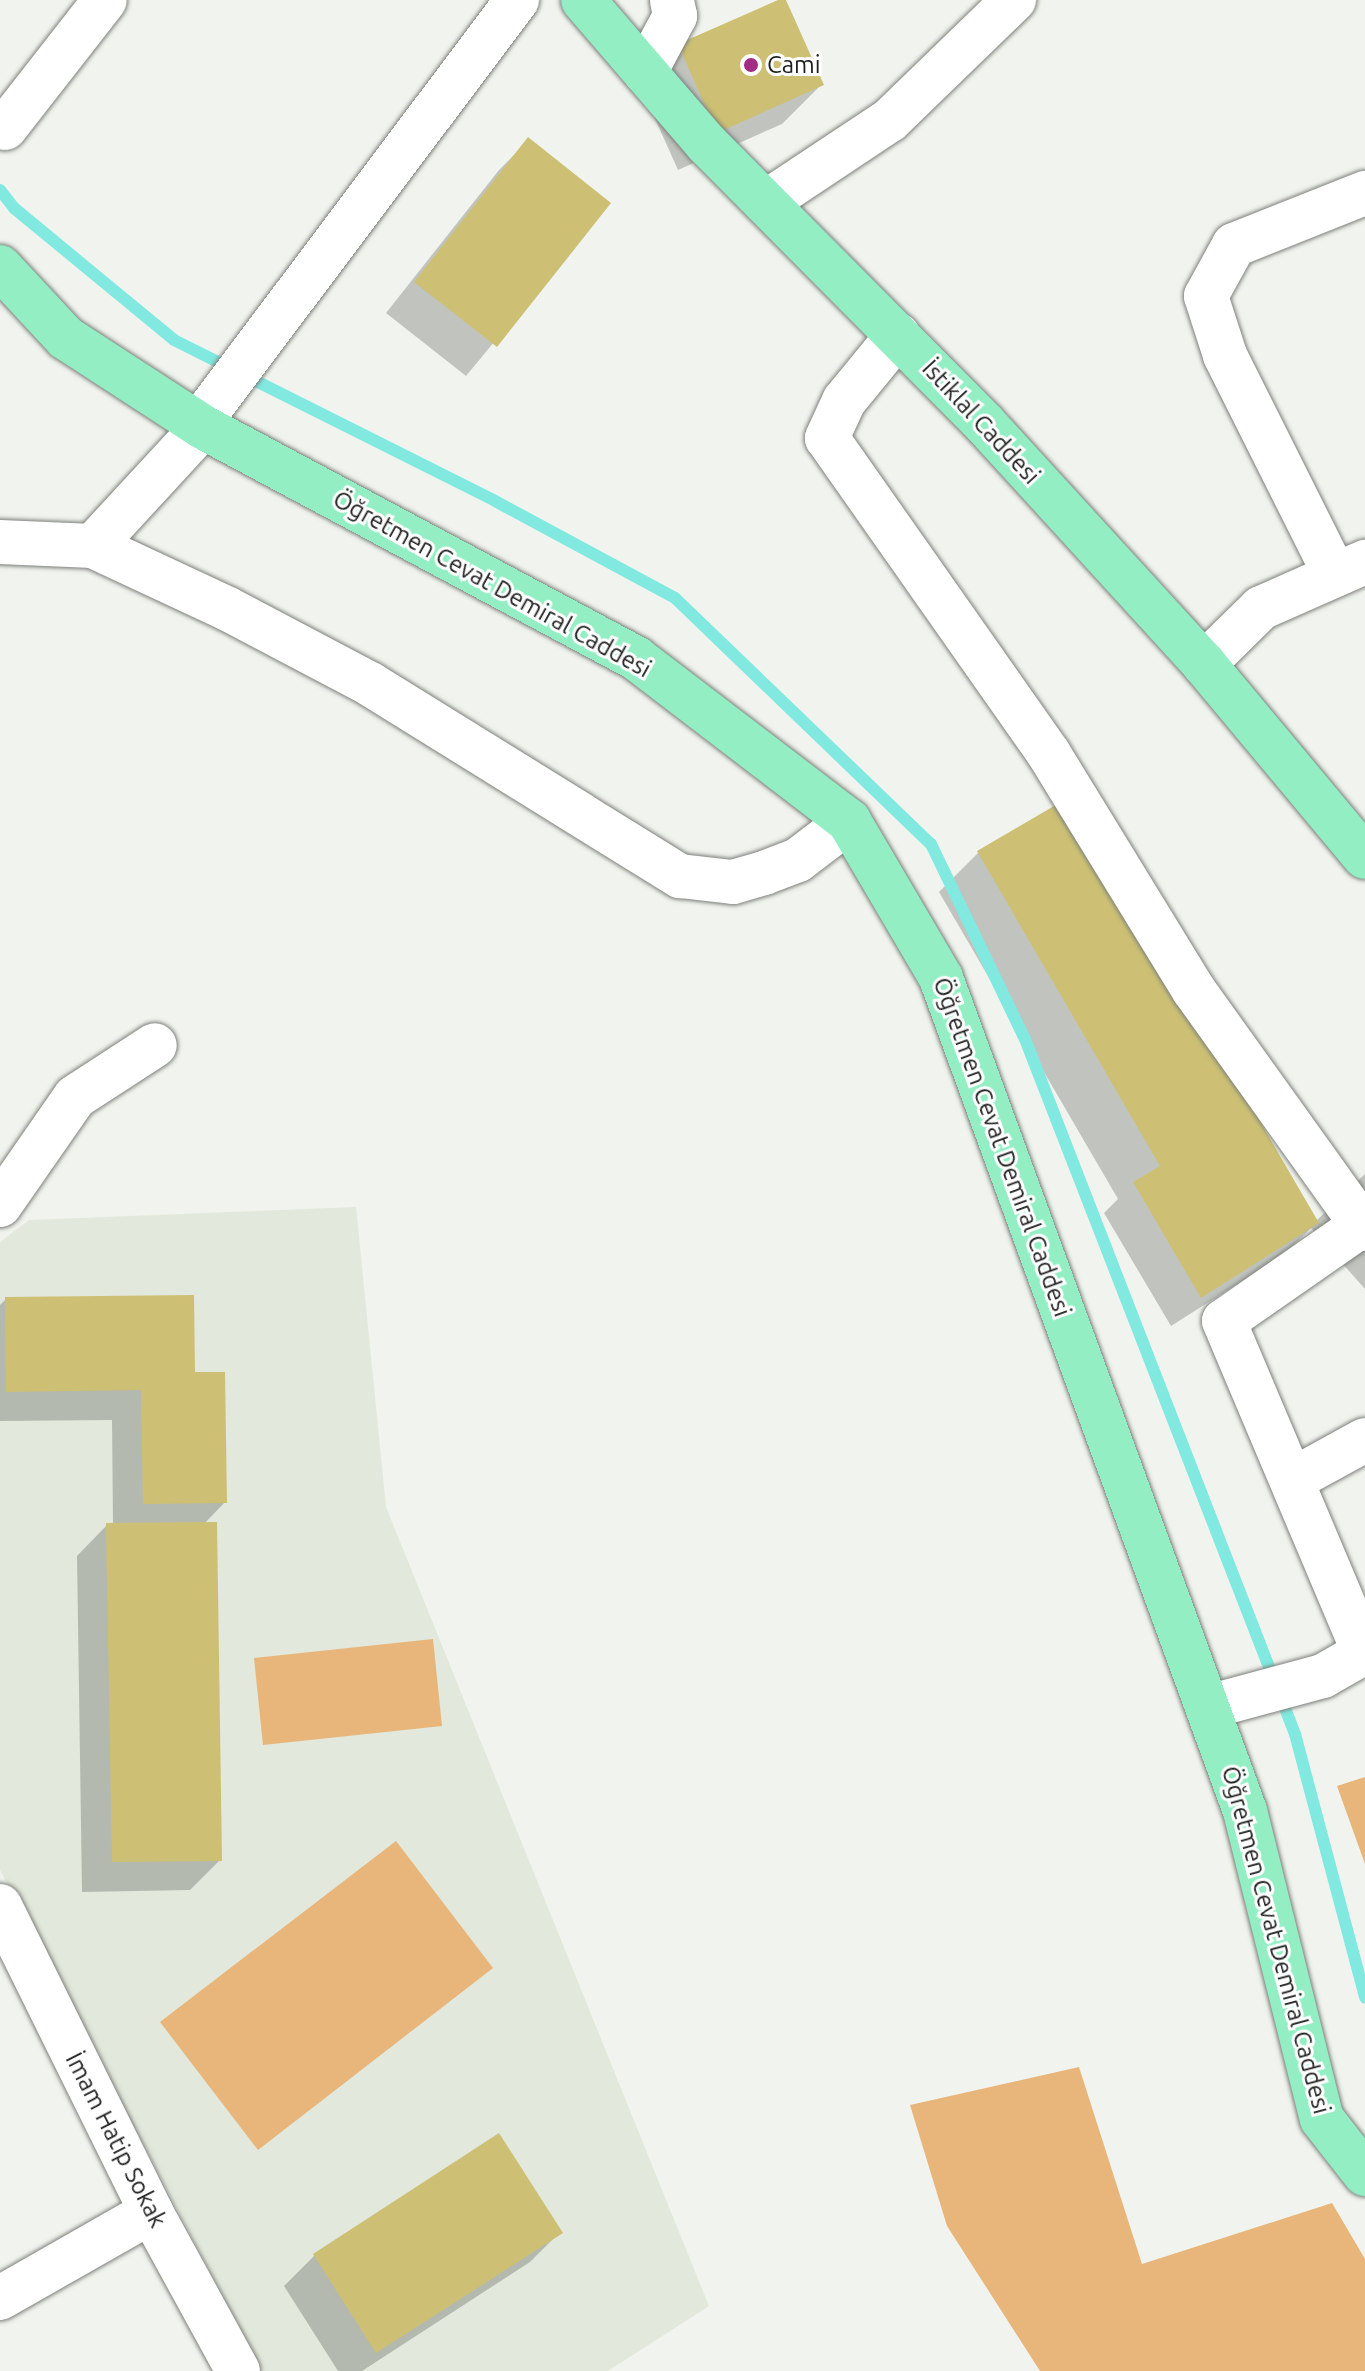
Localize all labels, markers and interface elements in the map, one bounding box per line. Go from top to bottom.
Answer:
place label: Cami [767,51,821,79]
marker: Cami [742,56,760,74]
street label: İstiklal Caddesi [916,354,1046,490]
street label: Öğretmen Cevat Demiral Caddesi [328,484,656,684]
street label: Öğretmen Cevat Demiral Caddesi [927,973,1077,1321]
street label: Öğretmen Cevat Demiral Caddesi [1216,1763,1336,2117]
street label: İmam Hatip Sokak [59,2048,173,2232]

